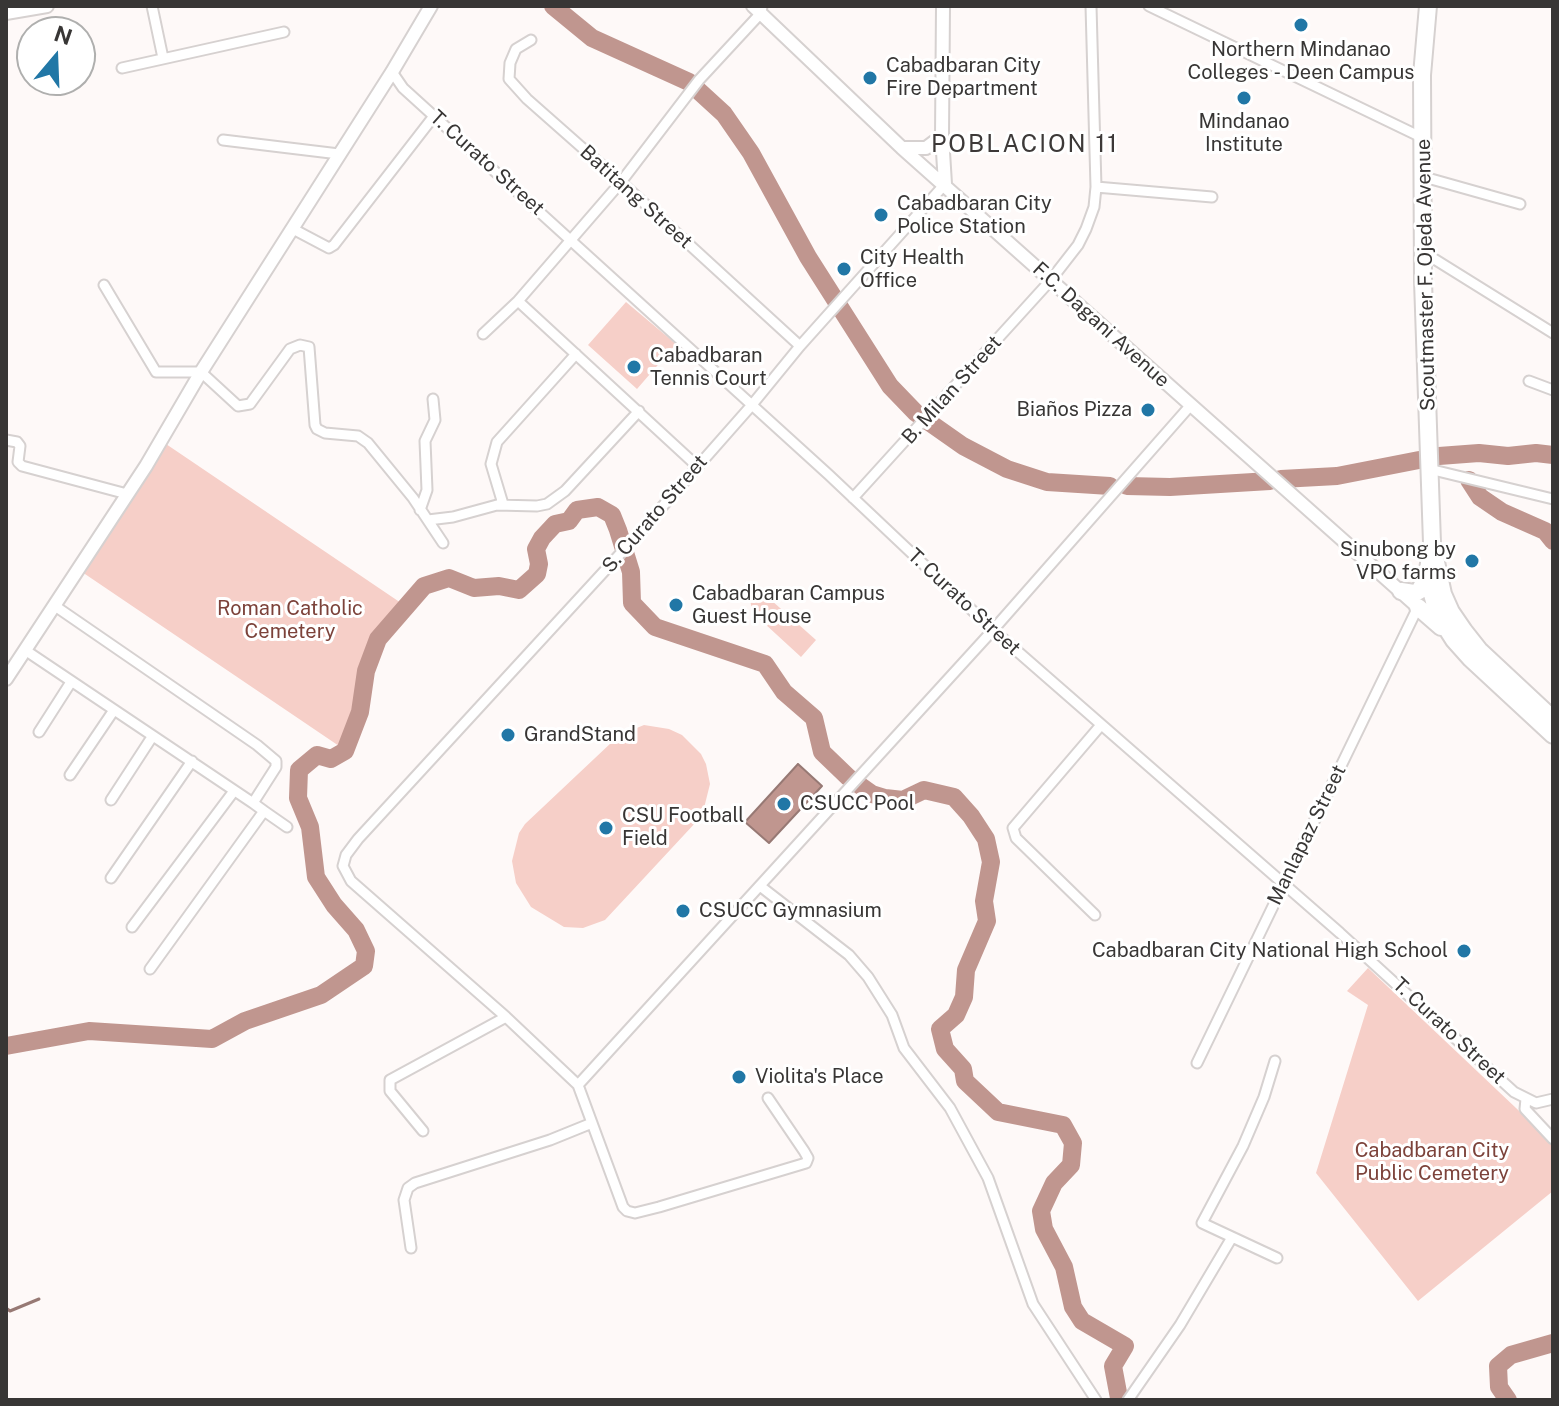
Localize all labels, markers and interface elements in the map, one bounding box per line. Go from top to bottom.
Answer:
north arrow [16,16,96,96]
marker: Northern Mindanao Colleges - Deen Campus [1292,16,1310,34]
text: N [51,20,76,50]
place label: Northern Mindanao Colleges - Deen Campus [1188,38,1414,85]
place label: Cabadbaran City Fire Department [886,54,1041,101]
marker: Cabadbaran City Fire Department [861,69,879,87]
marker: Mindanao Institute [1235,89,1253,107]
street label: T. Curato Street [425,105,549,221]
place label: Mindanao Institute [1198,110,1290,157]
district label: POBLACION 11 [931,131,1119,159]
street label: Scoutmaster F. Ojeda Avenue [1412,139,1440,411]
street label: Batitang Street [575,140,697,254]
place label: Cabadbaran City Police Station [897,192,1052,239]
marker: Cabadbaran City Police Station [872,206,890,224]
place label: City Health Office [860,246,964,293]
street label: F.C. Dagani Avenue [1028,257,1174,393]
marker: City Health Office [835,260,853,278]
street label: B. Milan Street [897,331,1007,449]
place label: Cabadbaran Tennis Court [650,344,767,391]
marker: Cabadbaran Tennis Court [625,358,643,376]
place label: Biaños Pizza [1017,398,1132,422]
marker: Biaños Pizza [1139,401,1157,419]
street label: S. Curato Street [597,450,713,578]
place label: Sinubong by VPO farms [1340,538,1456,585]
street label: T. Curato Street [903,544,1025,660]
marker: Sinubong by VPO farms [1463,552,1481,570]
place label: Cabadbaran Campus Guest House [692,582,885,629]
marker: Cabadbaran Campus Guest House [667,596,685,614]
park label: Roman Catholic Cemetery [217,597,363,644]
place label: GrandStand [524,723,636,747]
marker: GrandStand [499,726,517,744]
street label: Manlapaz Street [1263,761,1351,909]
place label: CSUCC Pool [800,792,915,816]
marker: CSUCC Pool [775,795,793,813]
place label: CSU Football Field [622,804,744,851]
marker: CSU Football Field [597,819,615,837]
place label: CSUCC Gymnasium [699,899,882,923]
marker: CSUCC Gymnasium [674,902,692,920]
place label: Cabadbaran City National High School [1092,939,1448,963]
marker: Cabadbaran City National High School [1455,942,1473,960]
street label: T. Curato Street [1388,973,1510,1089]
place label: Violita's Place [755,1065,884,1089]
marker: Violita's Place [730,1068,748,1086]
park label: Cabadbaran City Public Cemetery [1355,1139,1509,1186]

